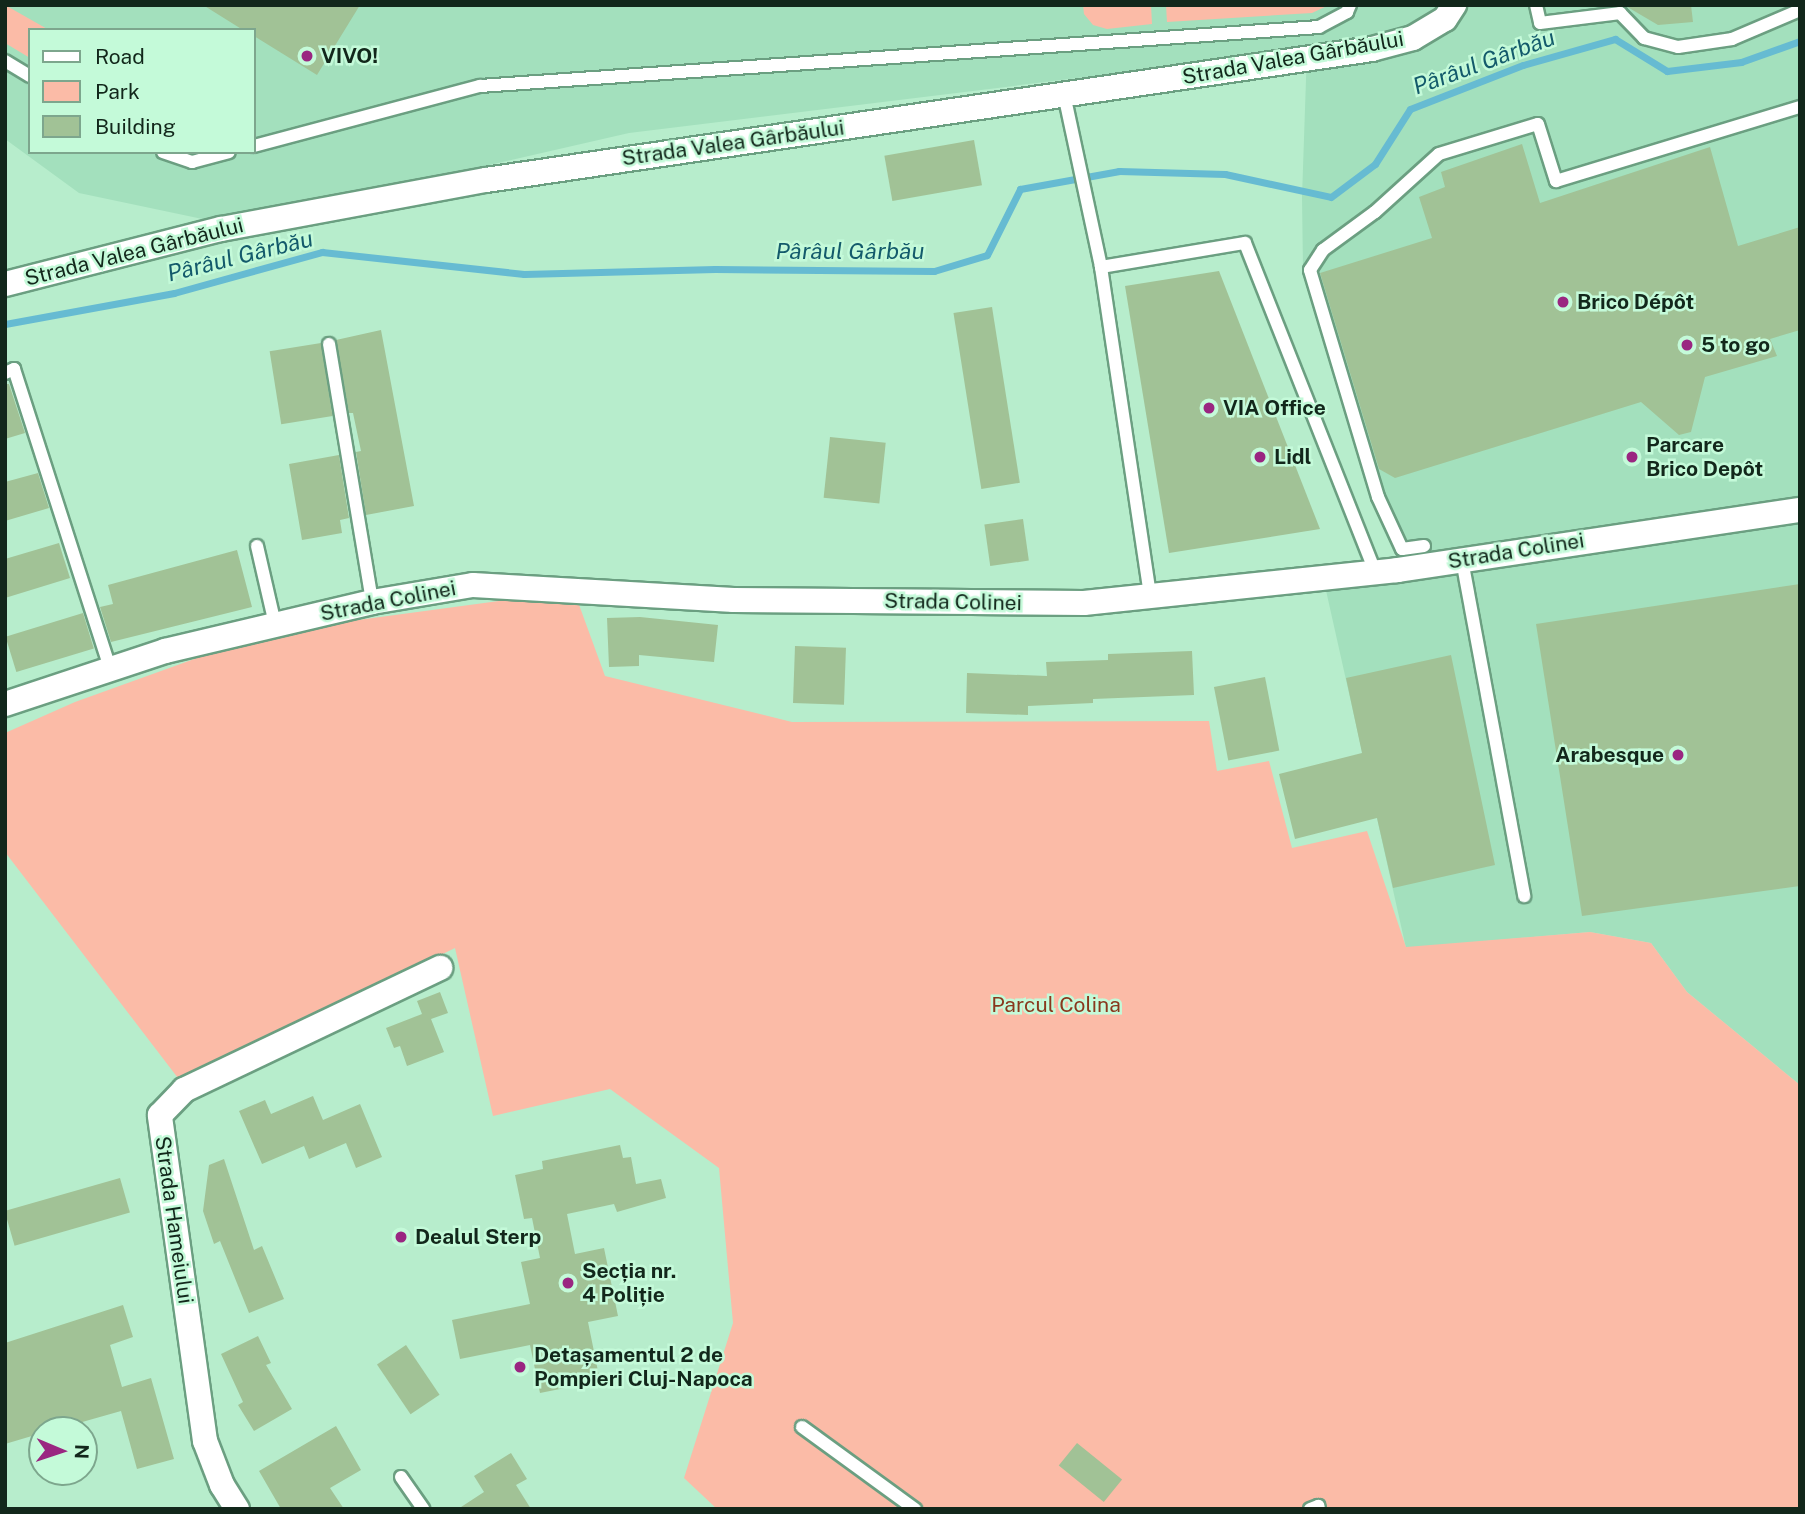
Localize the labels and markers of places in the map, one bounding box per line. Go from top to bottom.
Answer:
place label: VIVO! [321,43,378,69]
marker: VIVO! [299,48,315,64]
place label: Brico Dépôt [1577,289,1694,315]
marker: Brico Dépôt [1555,294,1571,310]
place label: 5 to go [1701,332,1770,358]
marker: 5 to go [1679,337,1695,353]
place label: VIA Office [1223,395,1326,421]
marker: VIA Office [1201,400,1217,416]
place label: Parcare Brico Depôt [1646,432,1763,482]
place label: Lidl [1274,444,1311,470]
marker: Lidl [1252,449,1268,465]
marker: Parcare Brico Depôt [1624,449,1640,465]
place label: Arabesque [1555,742,1664,768]
marker: Arabesque [1670,747,1686,763]
place label: Dealul Sterp [415,1224,541,1250]
marker: Dealul Sterp [393,1229,409,1245]
place label: Secția nr. 4 Poliție [582,1258,676,1308]
marker: Secția nr. 4 Poliție [560,1275,576,1291]
place label: Detașamentul 2 de Pompieri Cluj-Napoca [534,1342,753,1392]
marker: Detașamentul 2 de Pompieri Cluj-Napoca [512,1359,528,1375]

